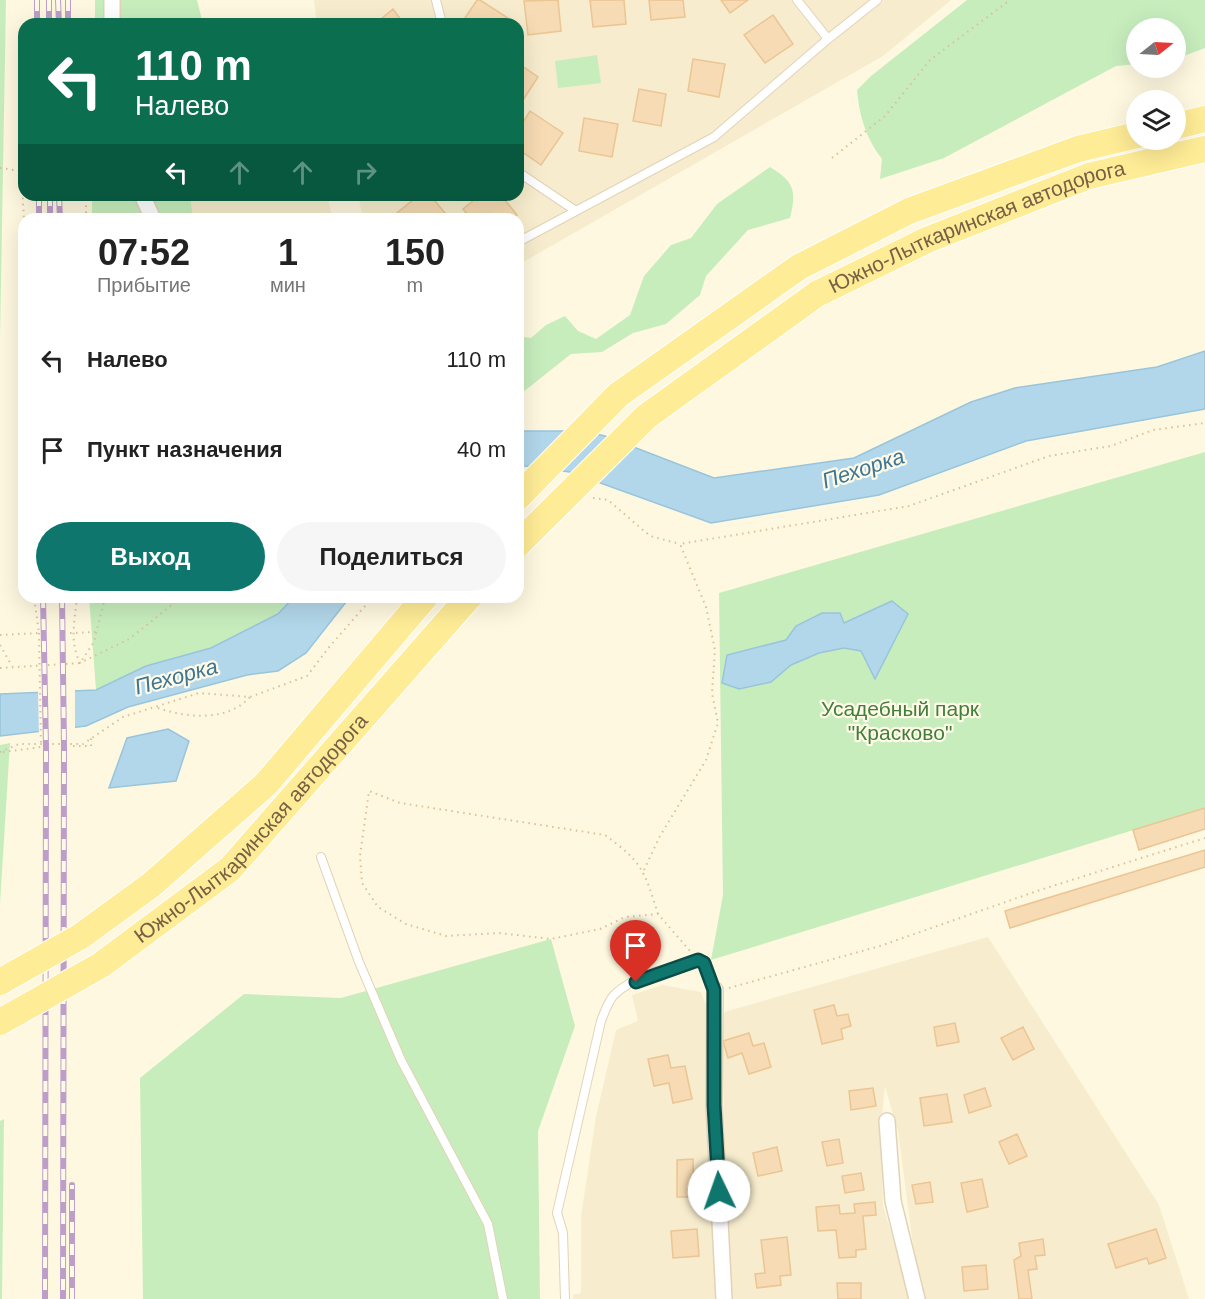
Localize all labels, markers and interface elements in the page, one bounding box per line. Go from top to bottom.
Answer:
north arrow [1126,18,1186,78]
map controls [1126,18,1186,150]
icon: left [36,42,114,120]
text: 110 m [135,42,252,89]
button: layers [1126,90,1186,150]
text: Налево [135,91,229,121]
icon: left [160,156,193,189]
icon: ahead [223,156,256,189]
icon: ahead [286,156,319,189]
icon: right [349,156,382,189]
street label: Южно-Лыткаринская автодорога [825,156,1127,297]
text: 07:52 [98,232,190,273]
text: 1 [278,232,298,273]
text: 150 [385,232,445,273]
text: Прибытие [97,274,191,296]
text: мин [270,274,306,296]
text: m [407,274,423,296]
icon: left [36,344,69,377]
text: Налево [87,347,168,372]
text: 110 m [446,347,506,372]
icon: arrive [36,434,69,467]
text: Пункт назначения [87,437,283,462]
text: 40 m [457,437,506,462]
water label: Пехорка [819,443,907,494]
button: Выход [36,522,265,591]
button: Поделиться [277,522,506,591]
water label: Пехорка [132,653,220,700]
park label: Усадебный парк "Красково" [821,697,980,744]
street label: Южно-Лыткаринская автодорога [130,709,372,947]
pin [610,920,661,982]
icon: arrive [619,929,652,962]
position arrow [687,1159,751,1223]

